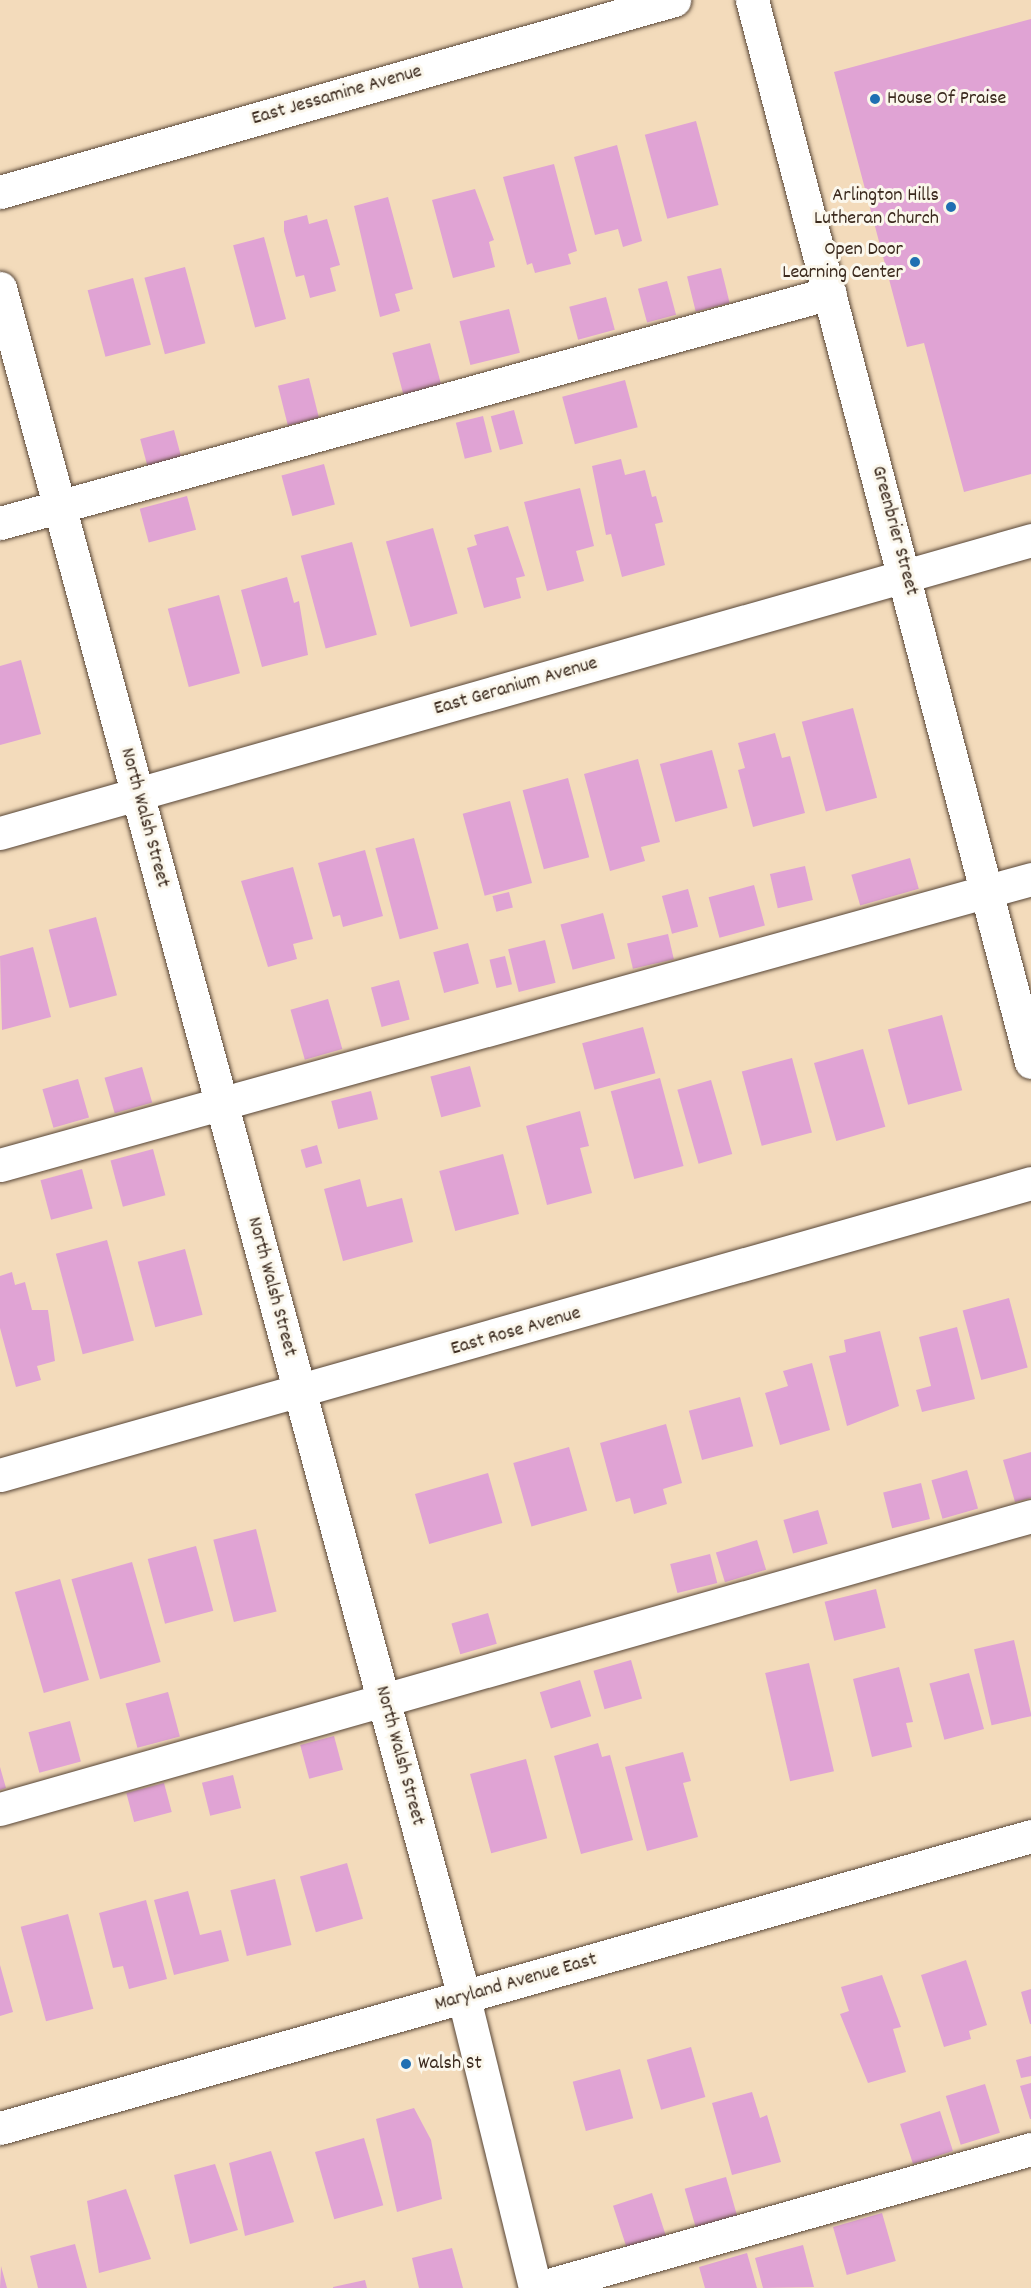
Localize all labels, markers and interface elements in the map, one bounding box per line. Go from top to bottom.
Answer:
street label: East Jessamine Avenue [249,60,425,132]
place label: House Of Praise [887,87,1006,111]
marker: House Of Praise [868,92,882,106]
place label: Arlington Hills Lutheran Church [814,184,939,231]
marker: Arlington Hills Lutheran Church [944,200,958,214]
place label: Open Door Learning Center [782,238,903,285]
marker: Open Door Learning Center [908,255,922,269]
street label: Greenbrier Street [865,463,923,599]
street label: East Geranium Avenue [431,652,601,722]
street label: North Walsh Street [114,745,174,891]
street label: North Walsh Street [241,1214,301,1360]
street label: East Rose Avenue [448,1302,584,1362]
street label: North Walsh Street [369,1683,429,1829]
street label: Maryland Avenue East [432,1948,600,2018]
place label: Walsh St [418,2052,482,2076]
marker: Walsh St [399,2057,413,2071]

